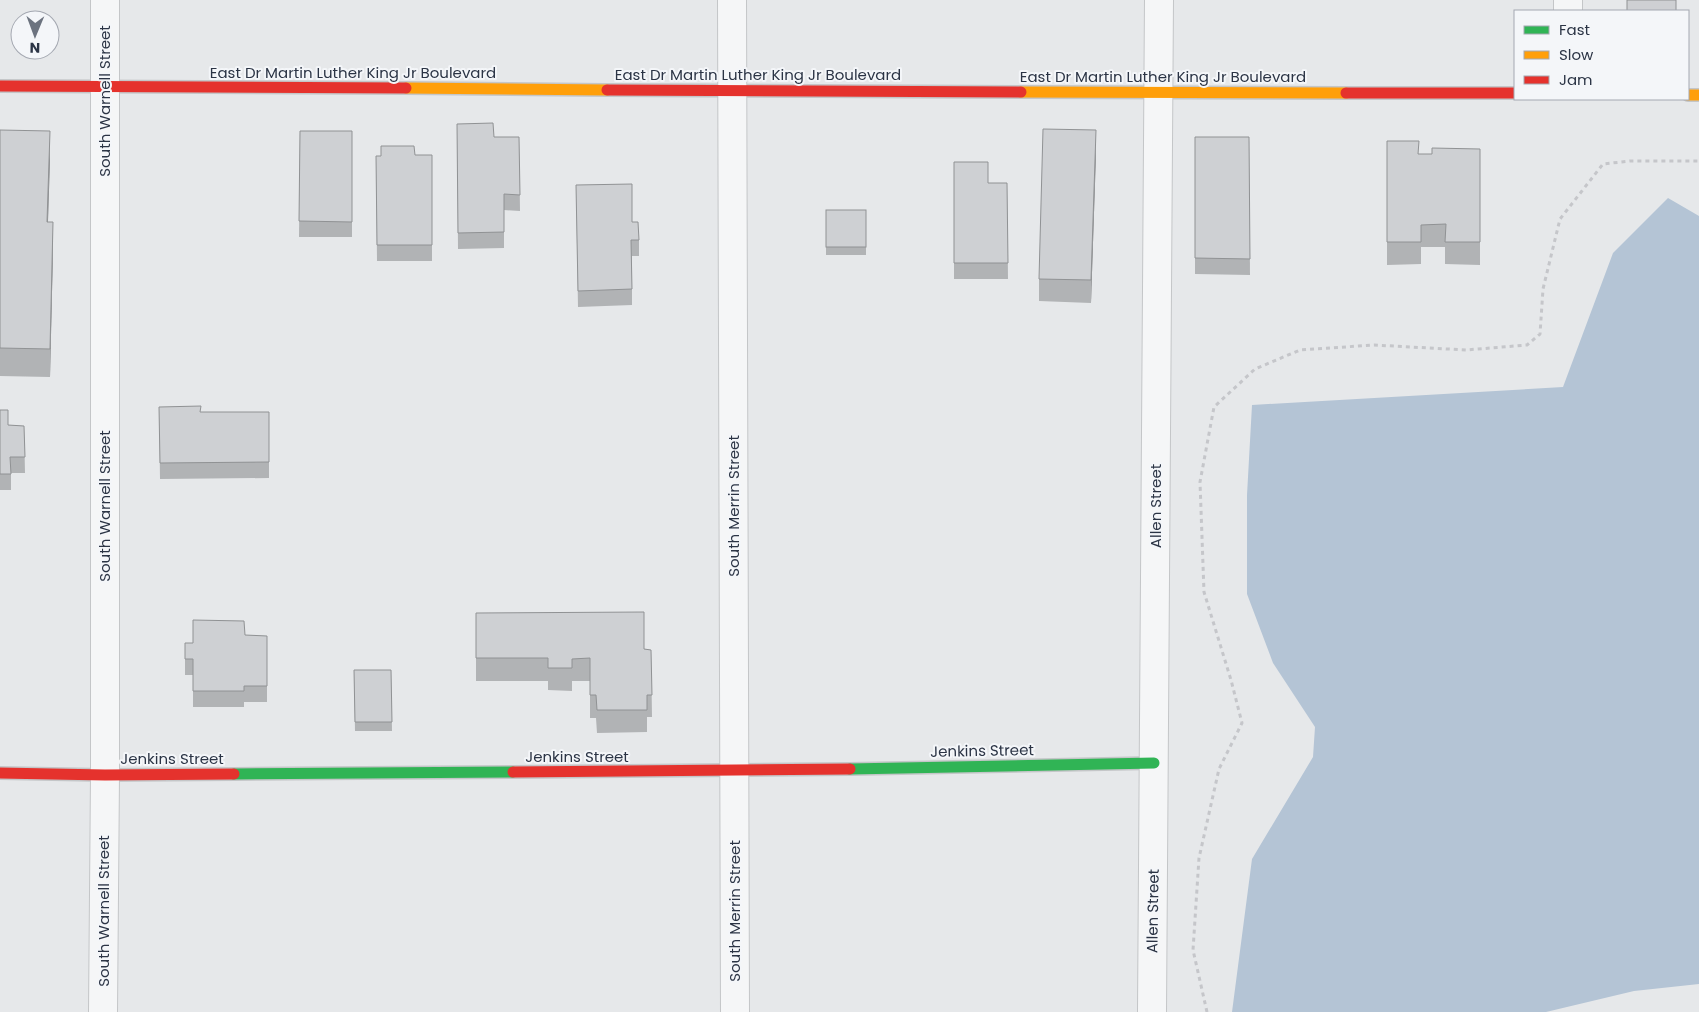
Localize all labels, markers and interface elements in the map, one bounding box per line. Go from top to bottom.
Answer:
north arrow [10,10,60,60]
legend [1514,10,1689,100]
text: Fast [1559,19,1590,40]
street label: South Warnell Street [94,25,115,177]
text: N [29,38,40,58]
text: Slow [1559,44,1594,65]
street label: East Dr Martin Luther King Jr Boulevard [210,62,496,83]
street label: East Dr Martin Luther King Jr Boulevard [615,64,901,85]
street label: East Dr Martin Luther King Jr Boulevard [1020,66,1306,87]
text: Jam [1559,69,1593,90]
street label: South Warnell Street [94,430,115,582]
street label: South Merrin Street [723,435,744,577]
street label: Allen Street [1145,464,1166,548]
street label: Jenkins Street [930,739,1034,762]
street label: Jenkins Street [525,746,629,767]
street label: Jenkins Street [120,748,224,769]
street label: South Warnell Street [93,835,114,987]
street label: South Merrin Street [724,840,745,982]
street label: Allen Street [1141,869,1164,953]

